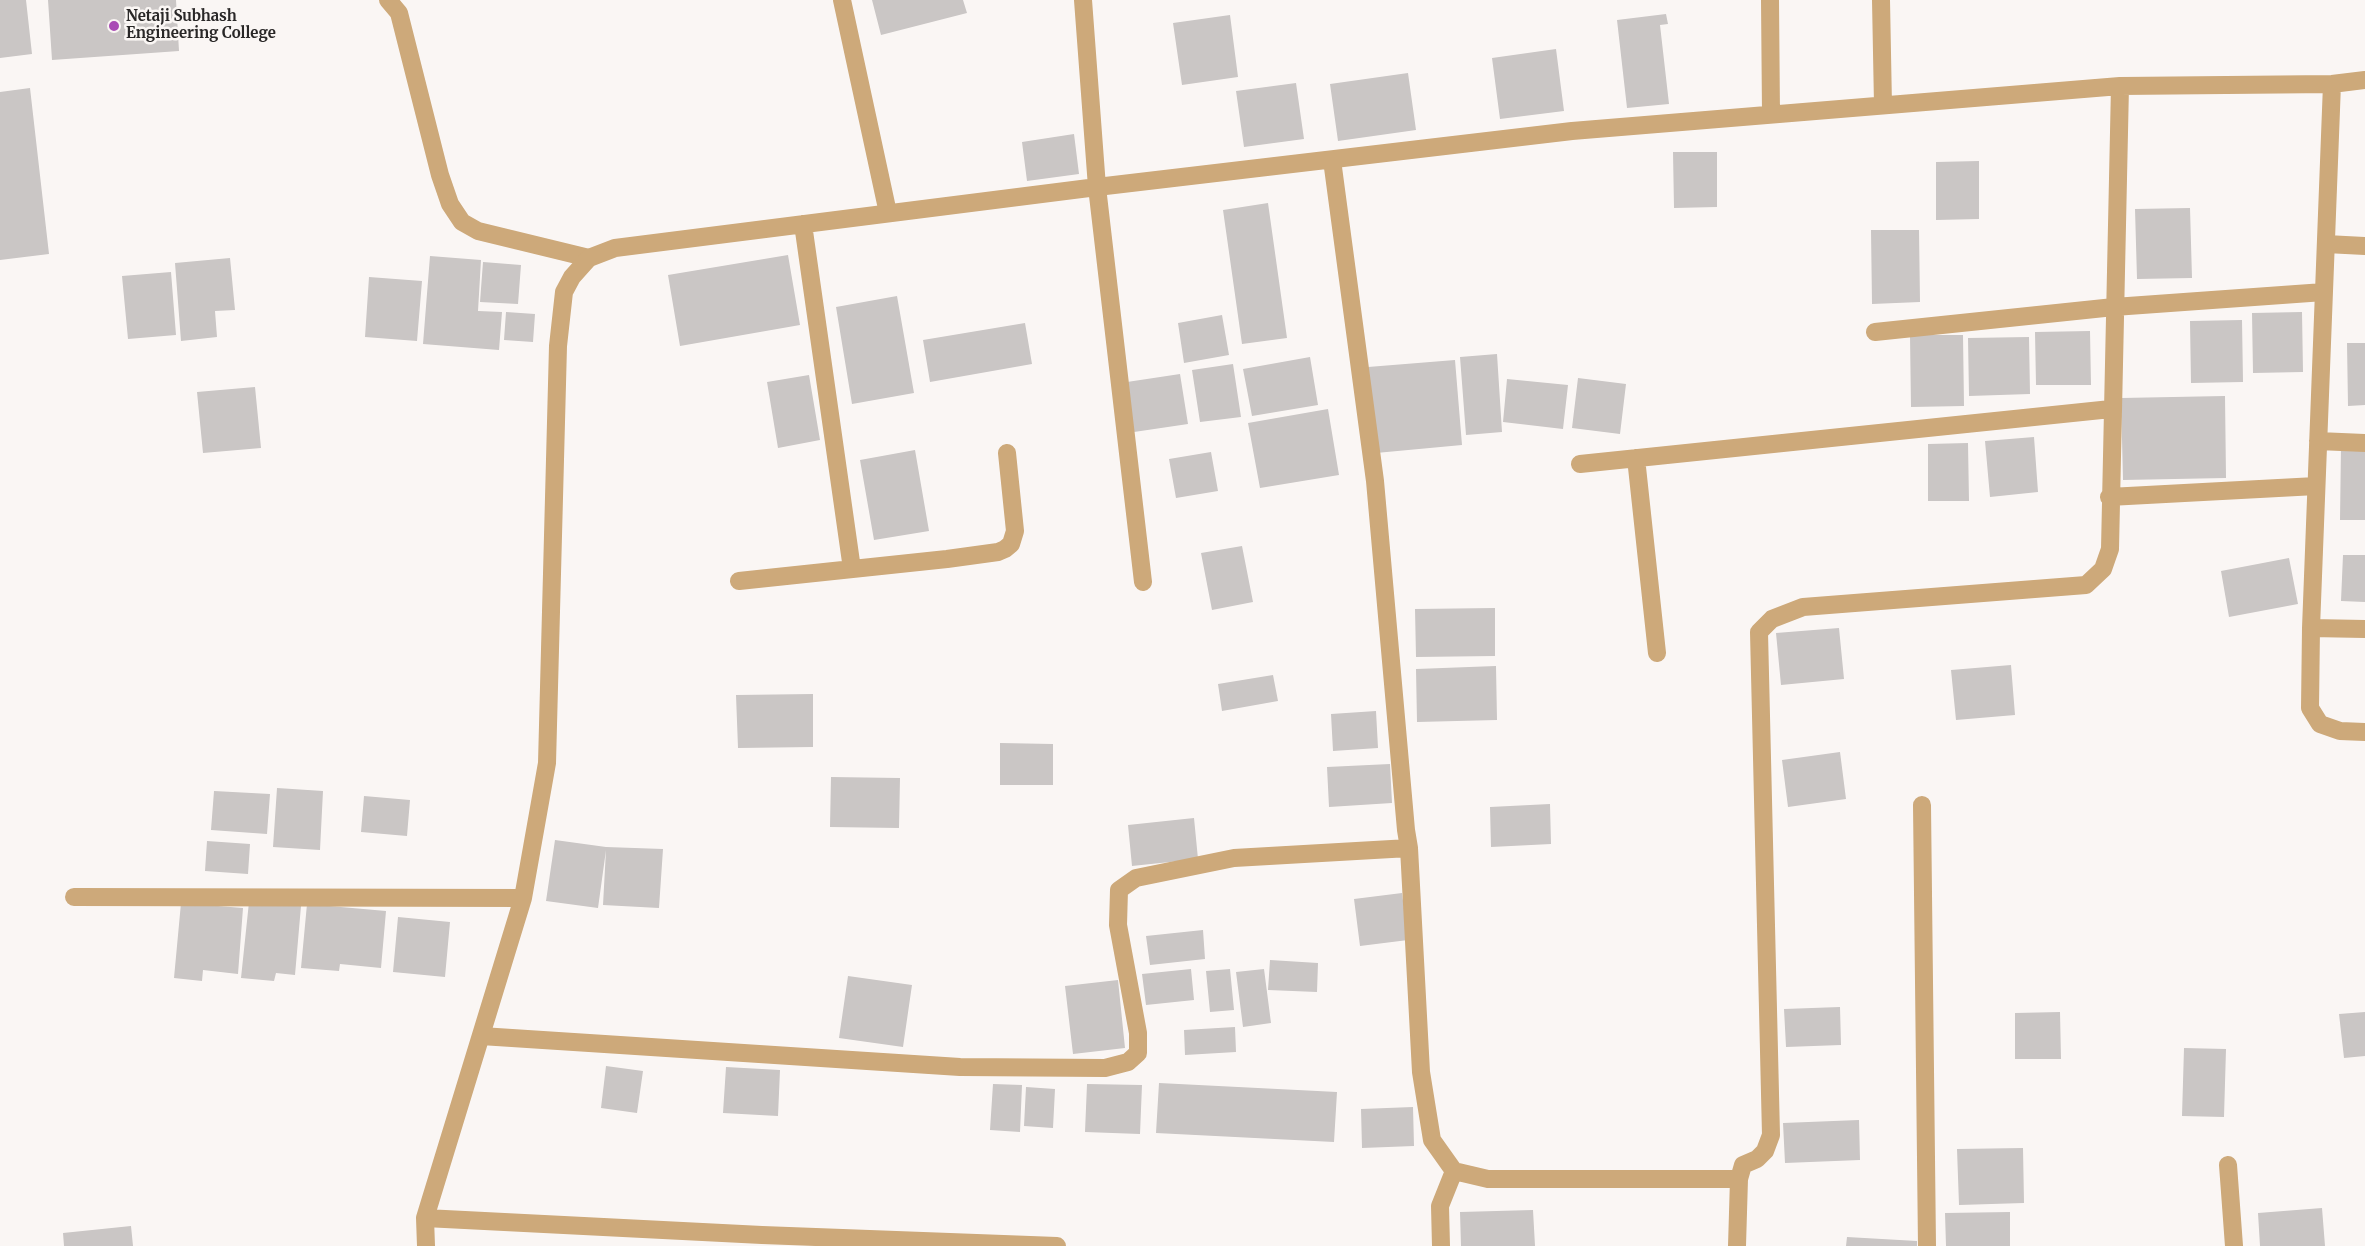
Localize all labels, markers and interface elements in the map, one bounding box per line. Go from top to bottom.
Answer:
place label: Netaji Subhash Engineering College [126,8,276,43]
marker: Netaji Subhash Engineering College [107,19,121,33]

